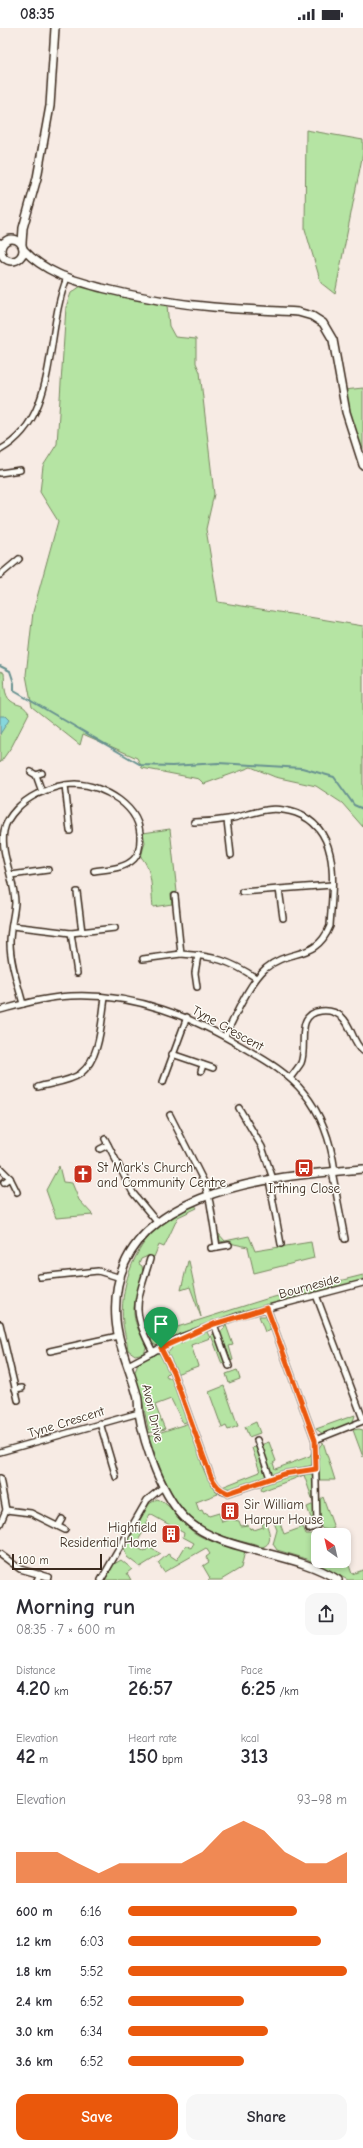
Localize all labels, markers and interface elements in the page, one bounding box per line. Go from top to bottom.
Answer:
text: 08:35 [20,5,55,23]
street label: Tyne Crescent [190,1002,267,1054]
bus stop icon: Irthing Close [293,1157,315,1179]
place label: St Mark's Church and Community Centre [97,1160,226,1190]
church icon: St Mark's Church and Community Centre [72,1163,94,1185]
place label: Irthing Close [268,1181,340,1196]
street label: Bourneside [277,1271,341,1301]
pin [144,1307,178,1348]
icon: arrive [150,1313,172,1335]
street label: Avon Drive [139,1383,167,1444]
street label: Tyne Crescent [26,1403,107,1441]
place label: Sir William Harpur House [244,1497,324,1527]
building icon: Sir William Harpur House [219,1500,241,1522]
place label: Highfield Residential Home [60,1520,157,1550]
building icon: Highfield Residential Home [160,1523,182,1545]
north arrow [311,1528,351,1568]
map controls [311,1528,351,1568]
scale bar [12,1552,102,1571]
text: 100 m [18,1554,49,1567]
button: share [305,1593,347,1635]
text: Morning run [16,1594,135,1620]
text: 08:35 · 7 × 600 m [16,1622,115,1637]
text: Distance [16,1664,55,1677]
text: Time [128,1664,151,1677]
text: Pace [241,1664,263,1677]
text: 4.20 [16,1677,50,1700]
text: 26:57 [128,1677,173,1700]
text: 6:25 [241,1677,276,1700]
text: km [50,1685,69,1698]
text: /km [276,1685,299,1698]
text: Elevation [16,1732,58,1745]
text: Heart rate [128,1732,177,1745]
text: kcal [241,1732,259,1745]
text: 42 [16,1745,35,1768]
text: 150 [128,1745,158,1768]
text: 313 [241,1745,268,1768]
text: m [35,1753,48,1766]
text: bpm [158,1753,183,1766]
text: Elevation [16,1792,66,1807]
text: 93–98 m [297,1792,347,1807]
text: 600 m [16,1904,53,1919]
text: 6:16 [80,1904,102,1919]
text: 1.2 km [16,1934,51,1949]
text: 6:03 [80,1934,104,1949]
text: 1.8 km [16,1964,51,1979]
text: 5:52 [80,1964,103,1979]
text: 2.4 km [16,1994,52,2009]
text: 6:52 [80,1994,103,2009]
text: 3.0 km [16,2024,54,2039]
text: 6:34 [80,2024,102,2039]
text: 3.6 km [16,2054,53,2069]
text: 6:52 [80,2054,103,2069]
button: Save [16,2094,178,2140]
button: Share [186,2094,347,2140]

